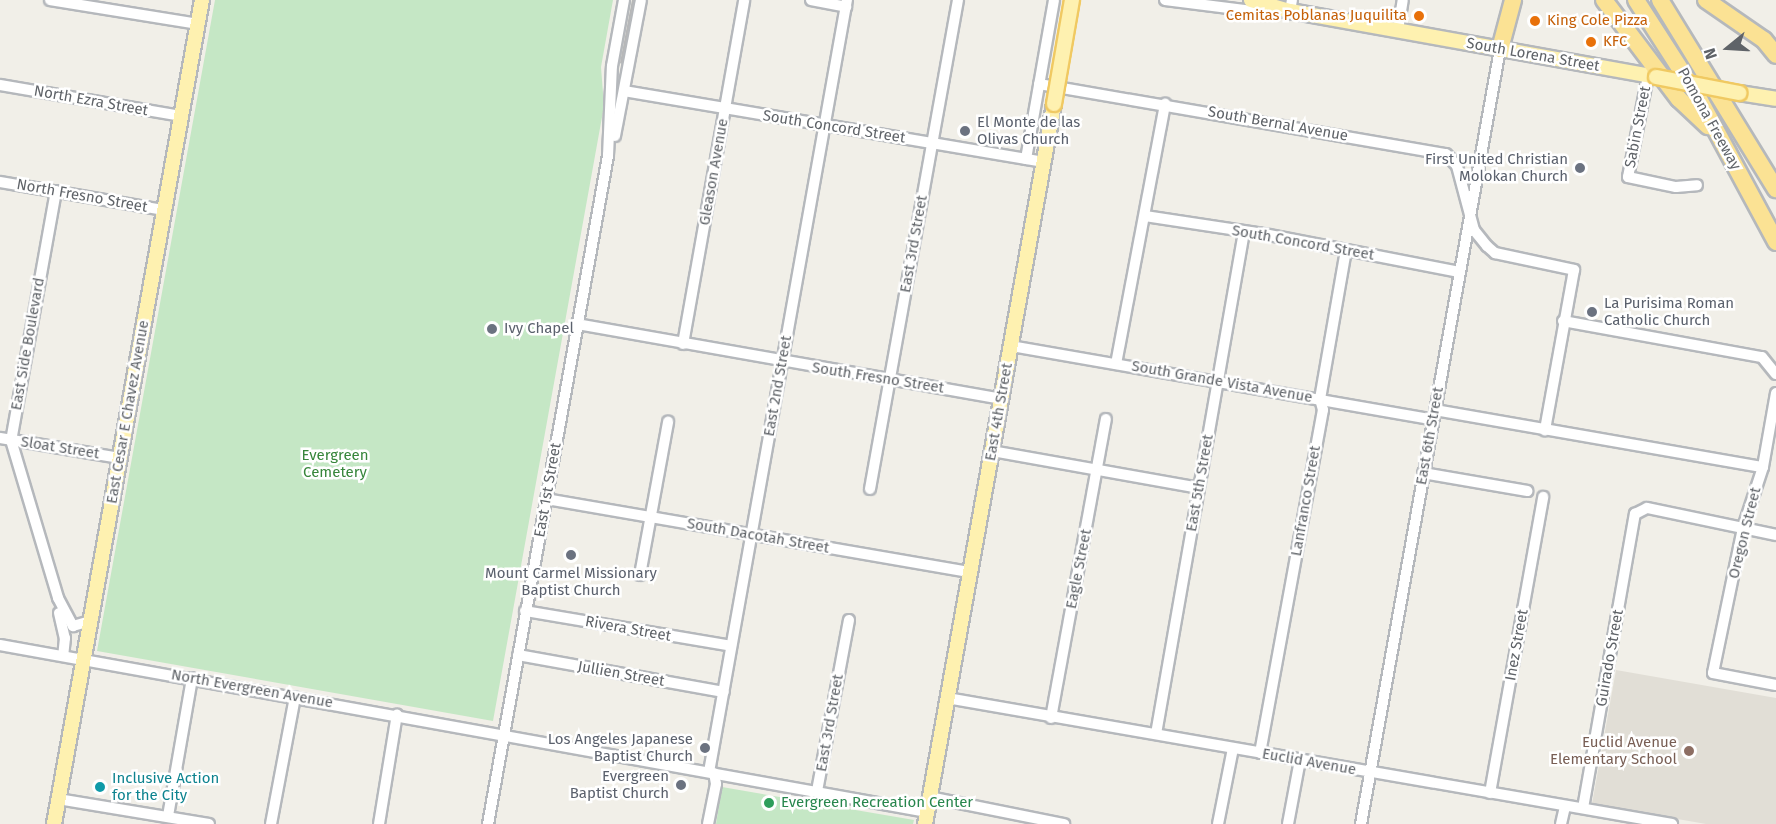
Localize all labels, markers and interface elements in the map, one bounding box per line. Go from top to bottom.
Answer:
place label: Cemitas Poblanas Juquilita [1226,7,1407,25]
marker: Cemitas Poblanas Juquilita [1412,9,1426,23]
place label: King Cole Pizza [1547,12,1648,30]
marker: King Cole Pizza [1528,14,1542,28]
north arrow [1698,18,1758,78]
place label: KFC [1603,33,1627,51]
street label: South Lorena Street [1465,34,1601,76]
marker: KFC [1584,35,1598,49]
text: N [1700,46,1721,62]
street label: Pomona Freeway [1673,65,1745,173]
street label: North Ezra Street [32,82,150,120]
street label: Sabin Street [1621,85,1655,169]
street label: South Bernal Avenue [1207,103,1349,145]
street label: South Concord Street [761,107,907,147]
place label: El Monte de las Olivas Church [977,113,1080,148]
street label: Gleason Avenue [696,117,732,227]
marker: El Monte de las Olivas Church [958,124,972,138]
place label: First United Christian Molokan Church [1425,150,1568,185]
marker: First United Christian Molokan Church [1573,161,1587,175]
street label: North Fresno Street [15,176,149,216]
street label: East 3rd Street [897,194,931,294]
street label: South Concord Street [1230,222,1376,264]
street label: East Side Boulevard [7,276,49,412]
place label: La Purisima Roman Catholic Church [1604,294,1734,329]
marker: La Purisima Roman Catholic Church [1585,305,1599,319]
street label: East Cesar E Chavez Avenue [103,319,153,505]
place label: Ivy Chapel [504,320,574,338]
marker: Ivy Chapel [485,322,499,336]
street label: East 2nd Street [760,334,796,438]
street label: South Grande Vista Avenue [1130,357,1314,407]
street label: South Fresno Street [811,359,945,397]
street label: East 4th Street [982,362,1016,462]
street label: East 6th Street [1413,386,1447,486]
street label: Sloat Street [19,433,101,463]
street label: East 5th Street [1183,433,1217,533]
street label: East 1st Street [531,441,565,539]
street label: Lanfranco Street [1287,444,1325,558]
park label: Evergreen Cemetery [301,446,369,481]
street label: Oregon Street [1725,485,1765,581]
street label: South Dacotah Street [685,515,831,557]
street label: Eagle Street [1062,528,1096,610]
marker: Mount Carmel Missionary Baptist Church [564,548,578,562]
place label: Mount Carmel Missionary Baptist Church [485,564,657,599]
street label: Inez Street [1502,608,1532,682]
street label: Guirado Street [1593,608,1627,708]
street label: Rivera Street [584,613,672,645]
street label: Jullien Street [576,657,666,691]
street label: North Evergreen Avenue [170,666,334,712]
street label: East 3rd Street [813,673,847,773]
place label: Los Angeles Japanese Baptist Church [548,730,693,765]
place label: Euclid Avenue Elementary School [1550,733,1677,768]
marker: Los Angeles Japanese Baptist Church [698,741,712,755]
marker: Euclid Avenue Elementary School [1682,744,1696,758]
street label: Euclid Avenue [1261,745,1357,779]
place label: Evergreen Baptist Church [570,767,669,802]
place label: Inclusive Action for the City [112,769,219,804]
marker: Evergreen Baptist Church [674,778,688,792]
marker: Inclusive Action for the City [93,780,107,794]
place label: Evergreen Recreation Center [781,794,973,812]
marker: Evergreen Recreation Center [762,796,776,810]

